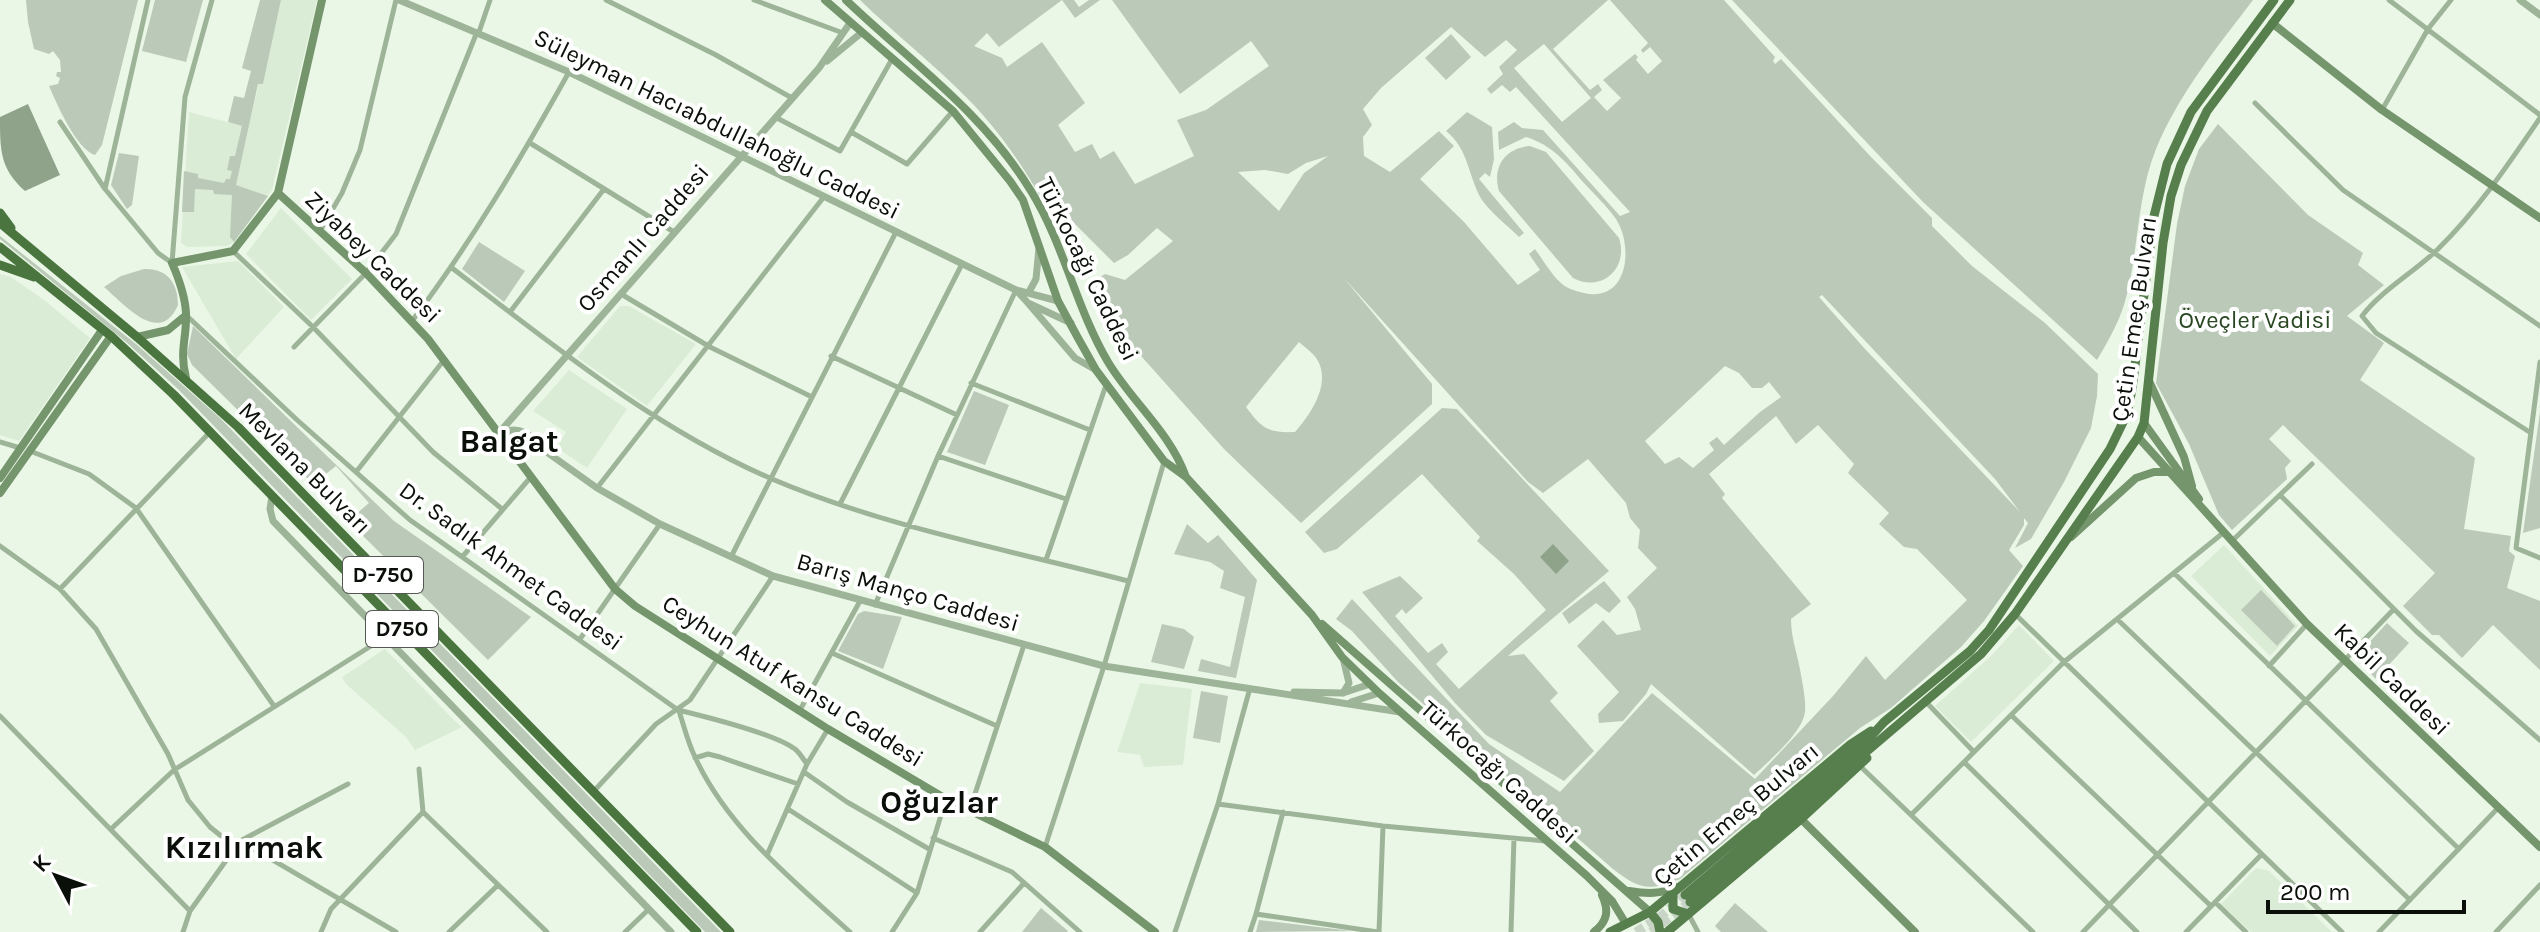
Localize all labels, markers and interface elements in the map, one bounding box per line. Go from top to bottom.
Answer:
street label: Süleyman Hacıabdullahoğlu Caddesi [530,23,904,225]
street label: Osmanlı Caddesi [571,159,715,317]
street label: Türkocağı Caddesi [1031,173,1145,365]
street label: Ziyabey Caddesi [299,185,447,329]
street label: Çetin Emeç Bulvarı [2106,215,2162,423]
park label: Öveçler Vadisi [2179,306,2331,334]
street label: Mevlana Bulvarı [233,396,377,540]
district label: Balgat [459,423,559,460]
street label: Dr. Sadık Ahmet Caddesi [394,476,628,656]
street label: Barış Manço Caddesi [794,547,1022,637]
road number: D-750 [343,557,423,593]
street label: Ceyhun Atuf Kansu Caddesi [657,589,929,773]
road number: D750 [366,611,438,647]
street label: Kabil Caddesi [2328,617,2456,741]
street label: Türkocağı Caddesi [1415,694,1583,850]
street label: Çetin Emeç Bulvarı [1648,737,1824,891]
district label: Oğuzlar [880,784,998,821]
district label: Kızılırmak [165,829,323,866]
north arrow [16,836,96,916]
text: K [27,849,57,877]
scale bar [2268,864,2464,914]
text: 200 m [2280,878,2351,906]

